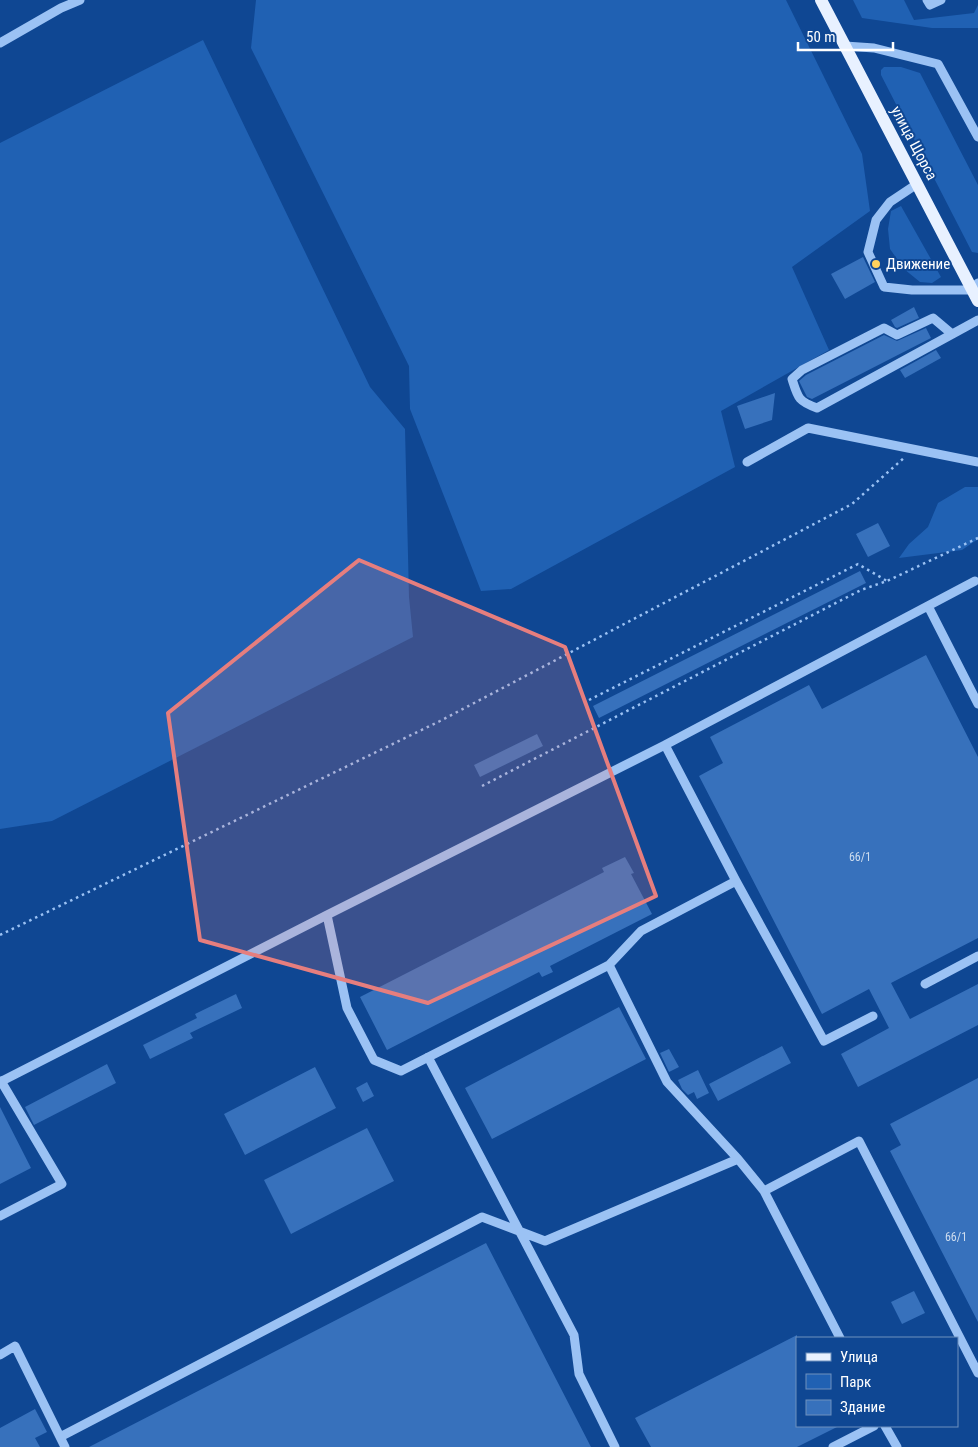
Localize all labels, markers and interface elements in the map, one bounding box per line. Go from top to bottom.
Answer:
scale bar [798,20,893,52]
text: 50 m [806,28,836,46]
street label: улица Щорса [887,103,941,183]
place label: Движение [886,255,950,273]
marker: Движение [870,258,882,270]
house number: 66/1 [849,850,871,864]
house number: 66/1 [945,1230,967,1244]
legend [796,1337,958,1427]
text: Улица [840,1348,878,1366]
text: Парк [840,1373,871,1391]
text: Здание [840,1398,885,1416]

